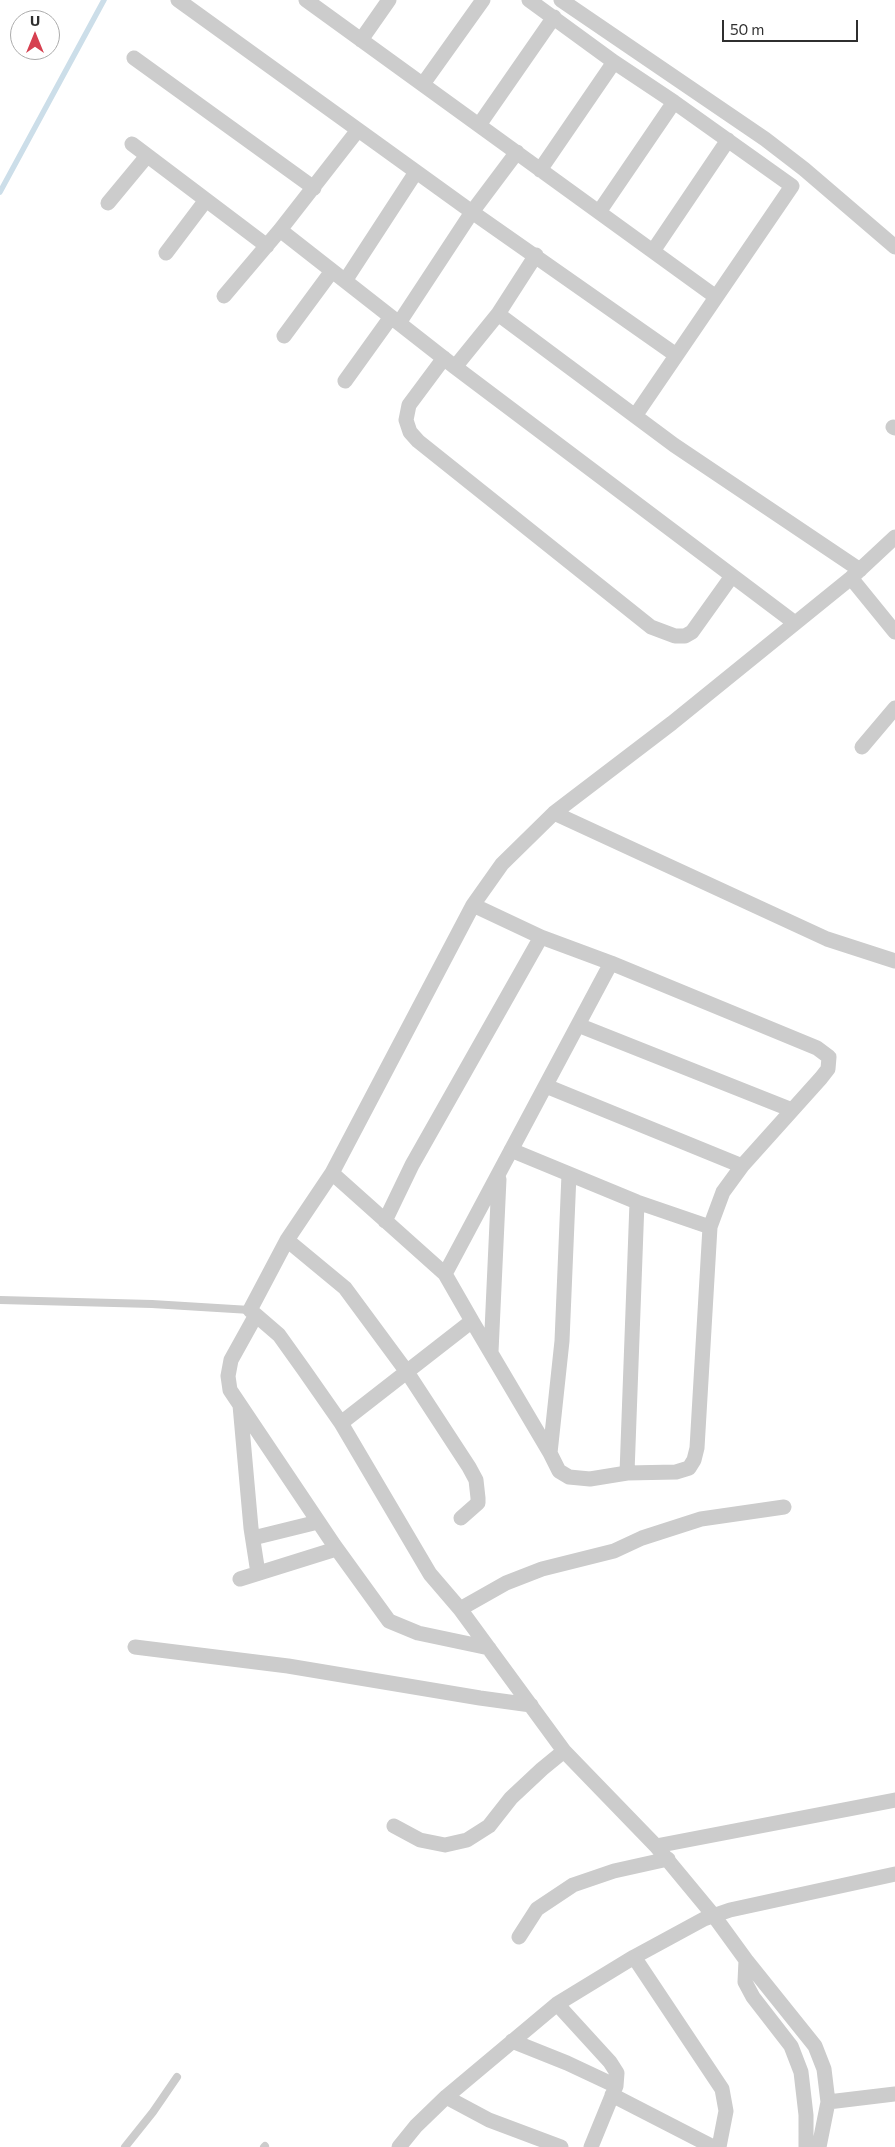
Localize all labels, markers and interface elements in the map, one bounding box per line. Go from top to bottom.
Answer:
north arrow [10,10,60,60]
scale bar [725,10,861,42]
text: U [30,12,40,29]
text: 50 m [730,20,764,38]

